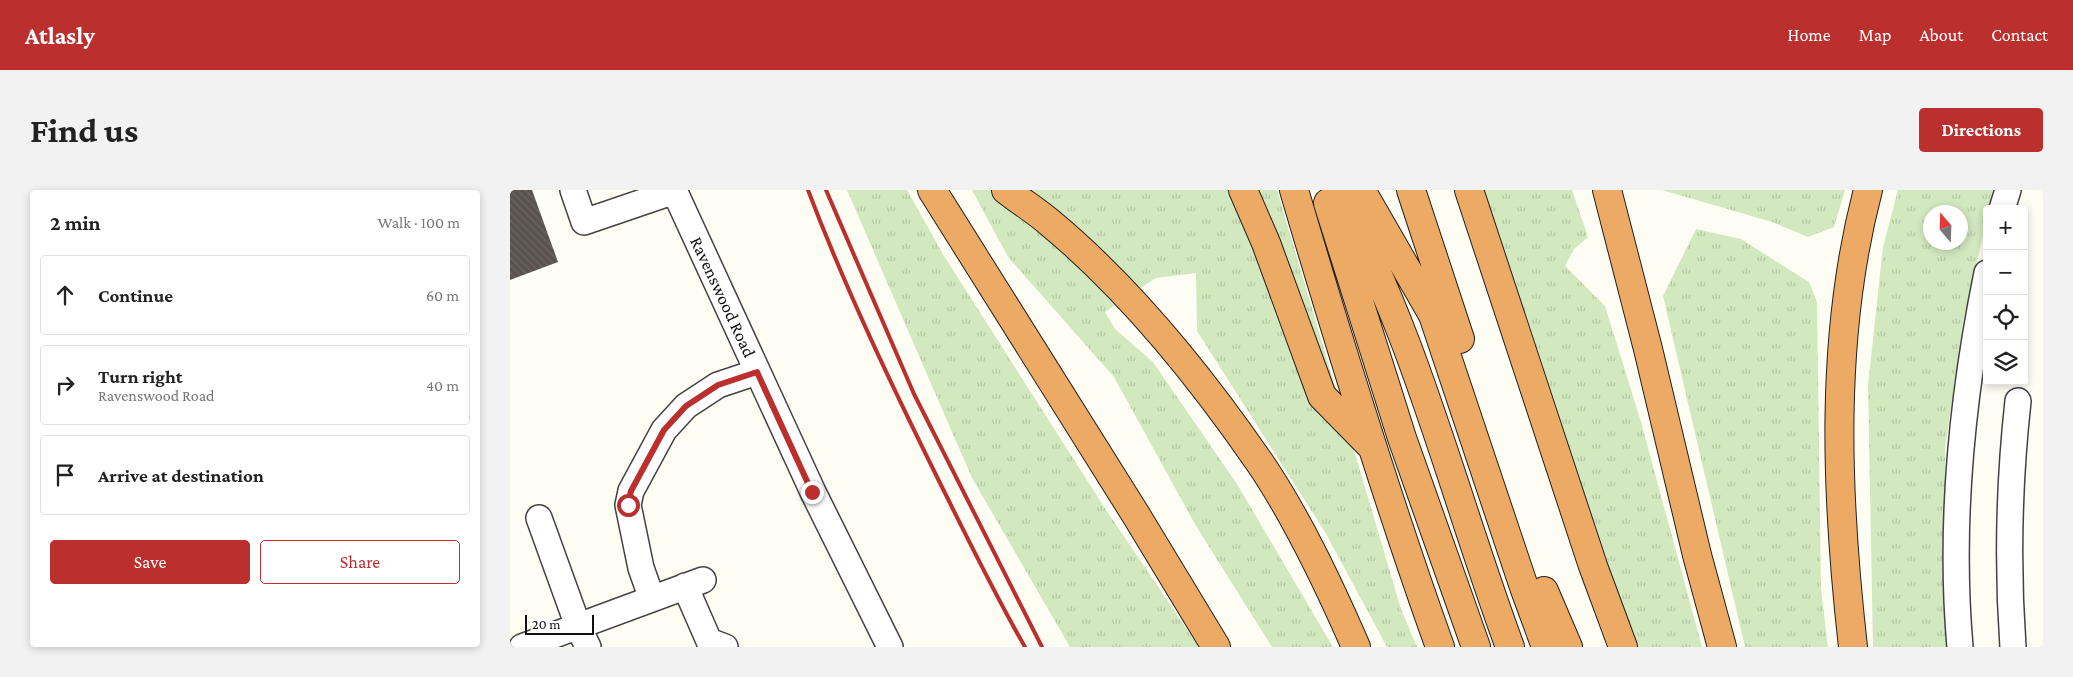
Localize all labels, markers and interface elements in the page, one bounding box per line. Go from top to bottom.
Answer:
text: Atlasly [25,22,95,49]
text: Home [1788,25,1831,45]
text: Map [1859,25,1891,45]
text: About [1919,25,1963,45]
text: Contact [1991,25,2048,45]
button: Directions [1919,108,2043,152]
text: Find us [30,111,138,150]
north arrow [1923,205,1968,250]
map controls [1983,205,2028,385]
button: + [1983,205,2028,250]
text: 2 min [50,211,101,235]
text: Walk · 100 m [378,214,460,231]
street label: Ravenswood Road [686,233,760,361]
button: − [1983,250,2028,295]
icon: ahead [51,281,79,309]
text: Continue [98,285,173,306]
text: 60 m [426,287,459,304]
button: locate [1983,295,2028,340]
button: layers [1983,340,2028,385]
text: Turn right [98,366,183,387]
icon: right [51,371,79,399]
text: 40 m [426,377,459,394]
text: Ravenswood Road [98,387,215,404]
icon: arrive [51,461,79,489]
text: Arrive at destination [98,465,264,486]
route end [801,481,824,504]
route start [617,494,640,517]
button: Save [50,540,250,584]
button: Share [260,540,460,584]
scale bar [525,612,594,635]
text: 20 m [532,616,560,632]

